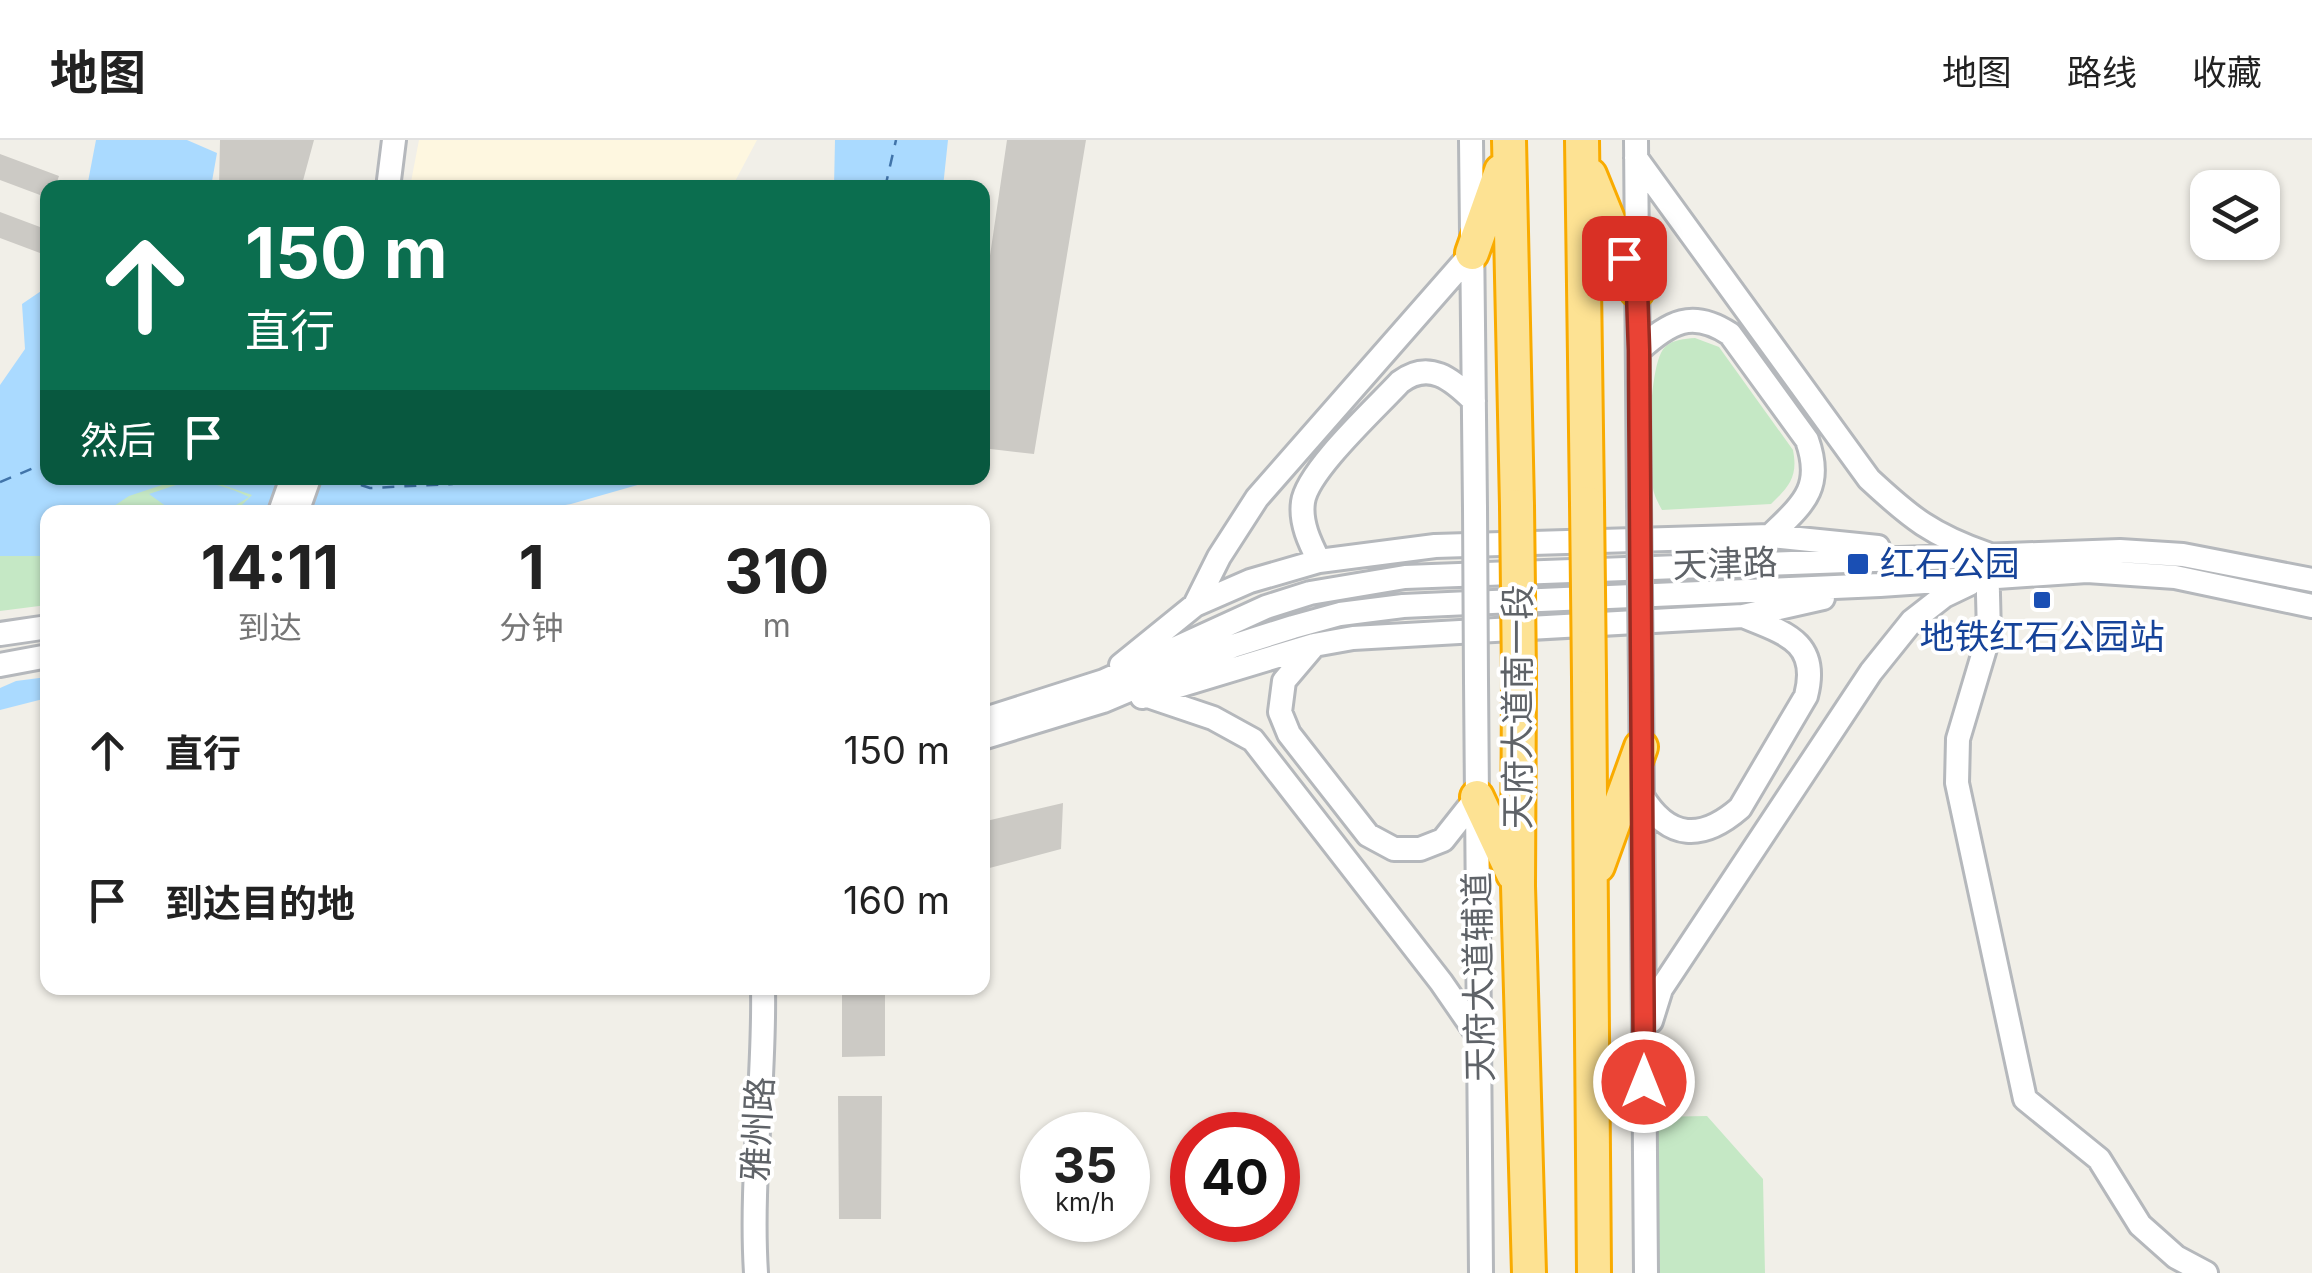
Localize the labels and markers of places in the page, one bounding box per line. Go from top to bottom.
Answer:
pin [1582,216,1667,301]
place label: 红石公园 [1880,542,2020,584]
marker: 红石公园 [1845,551,1871,577]
marker: 地铁红石公园站 [2031,589,2053,611]
place label: 地铁红石公园站 [1919,615,2165,657]

